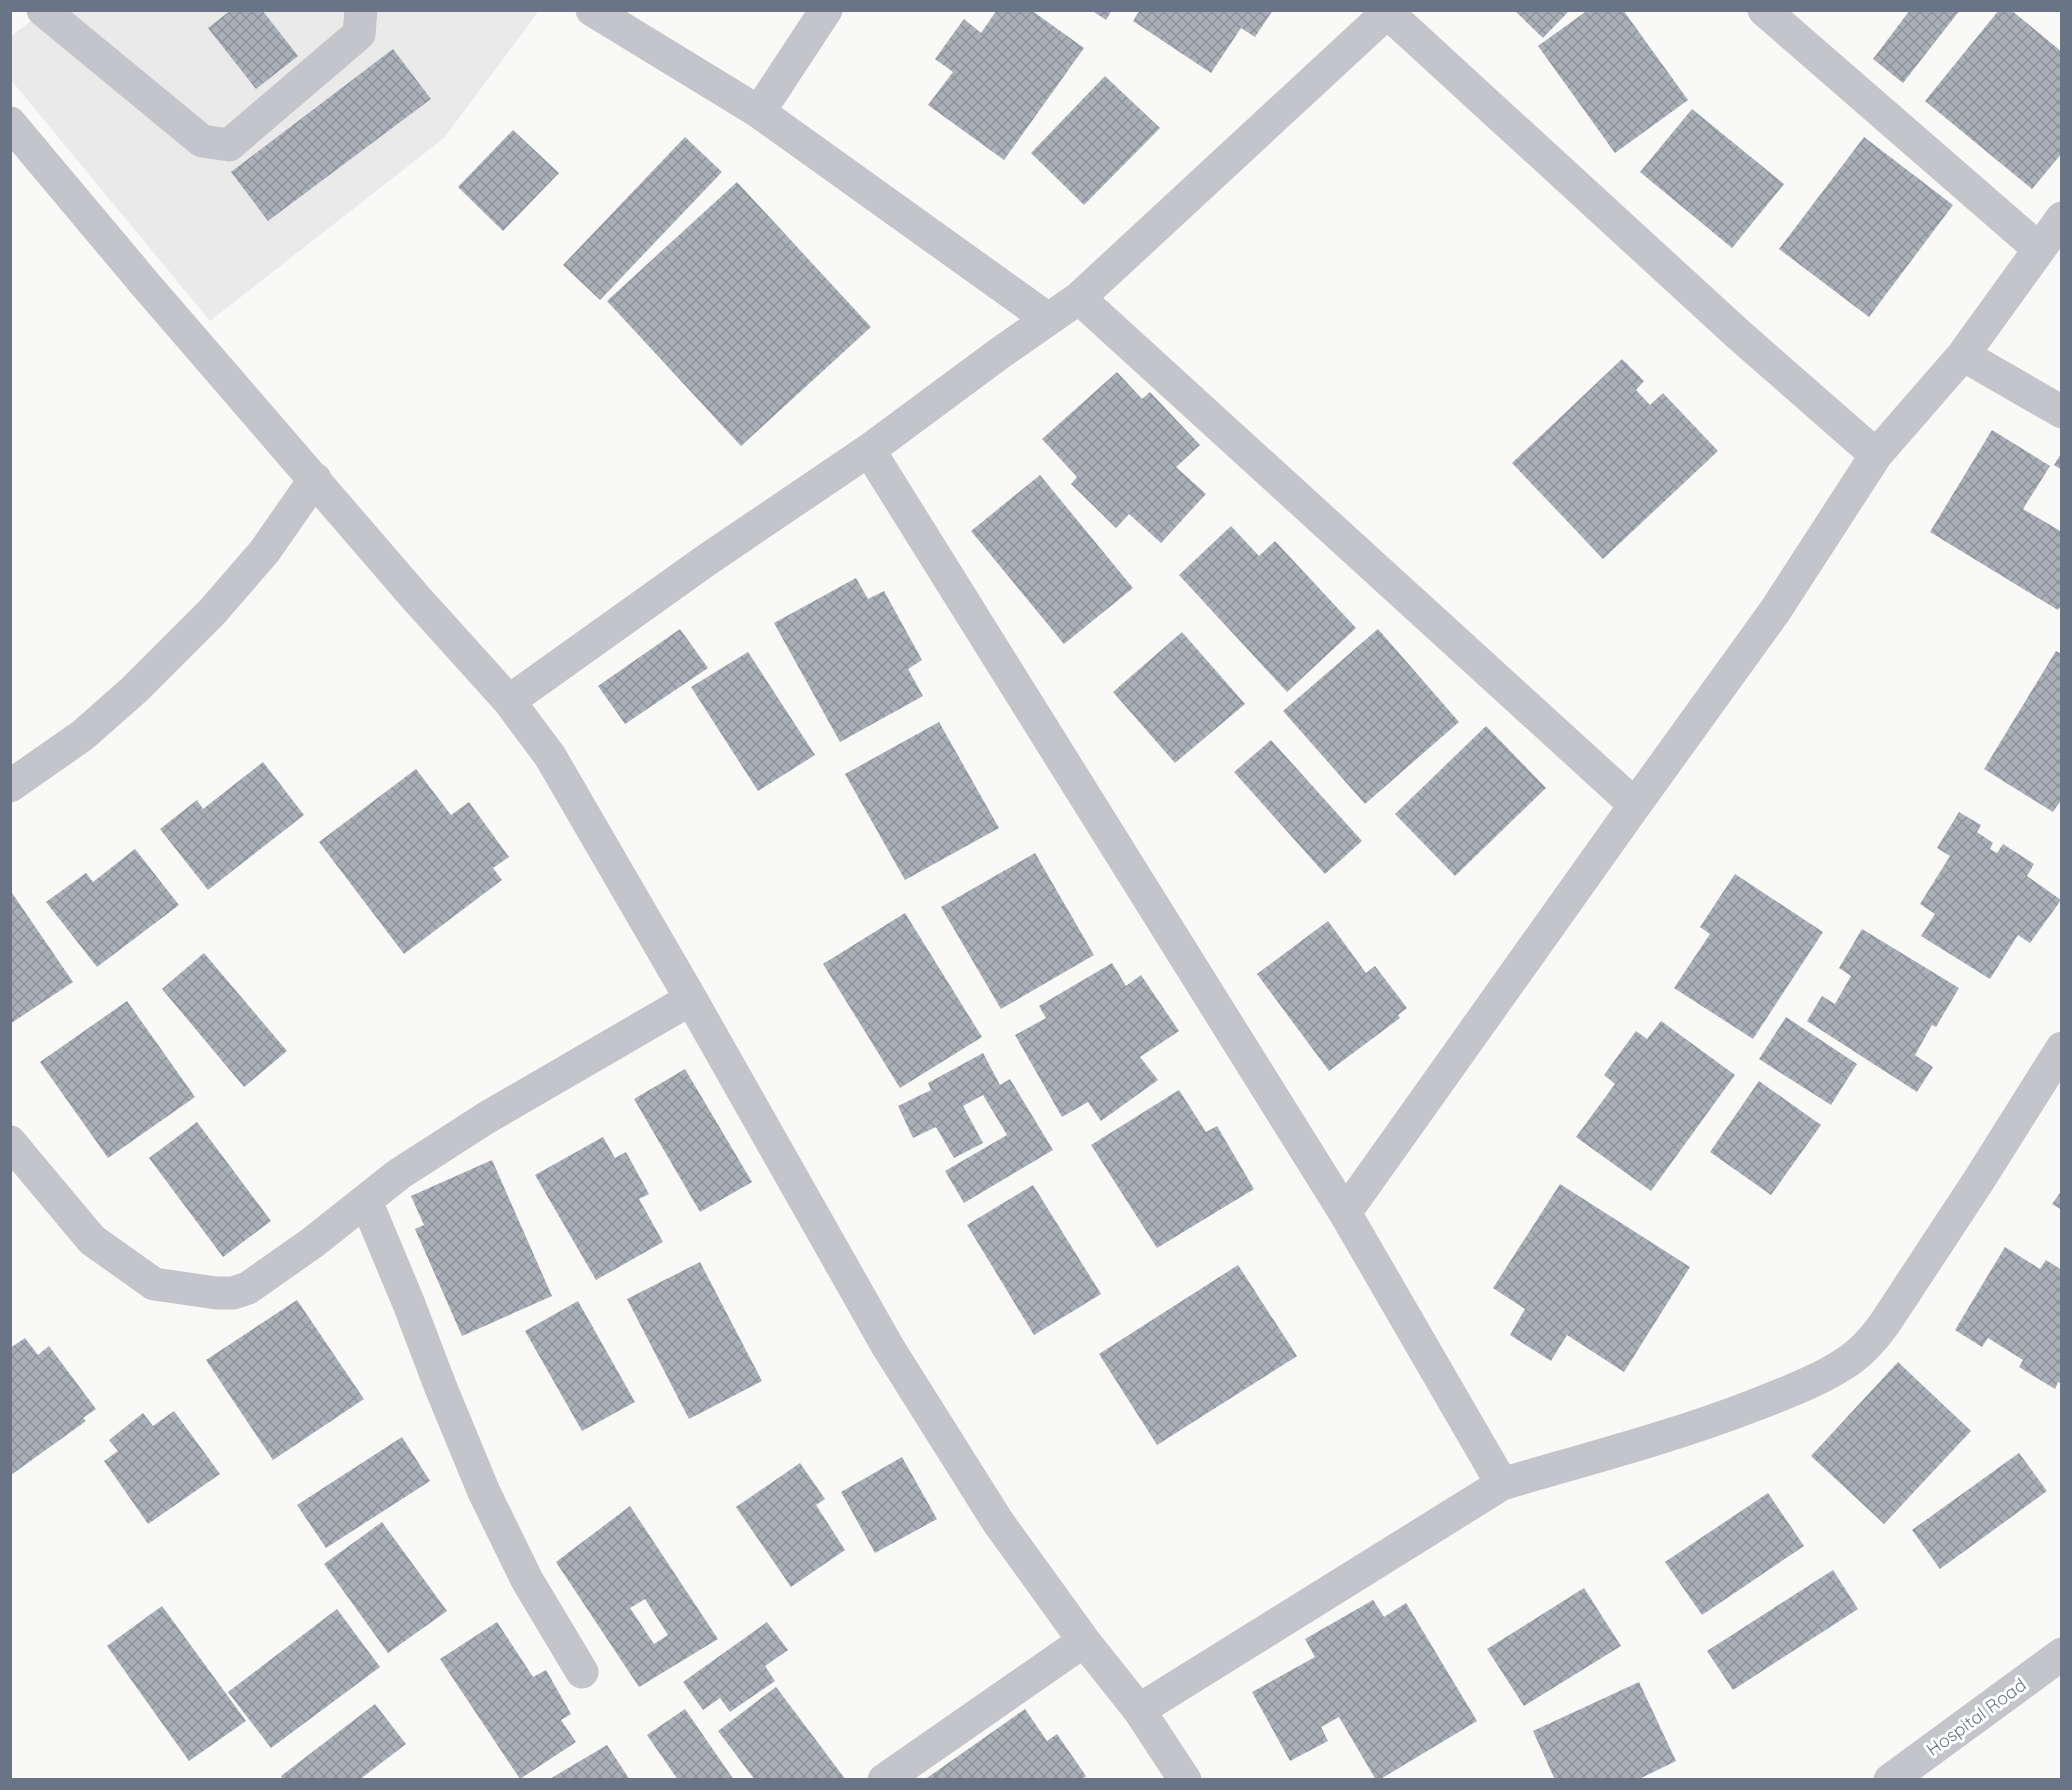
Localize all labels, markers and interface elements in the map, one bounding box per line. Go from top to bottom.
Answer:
street label: Hospital Road [1922,1673,2030,1761]

